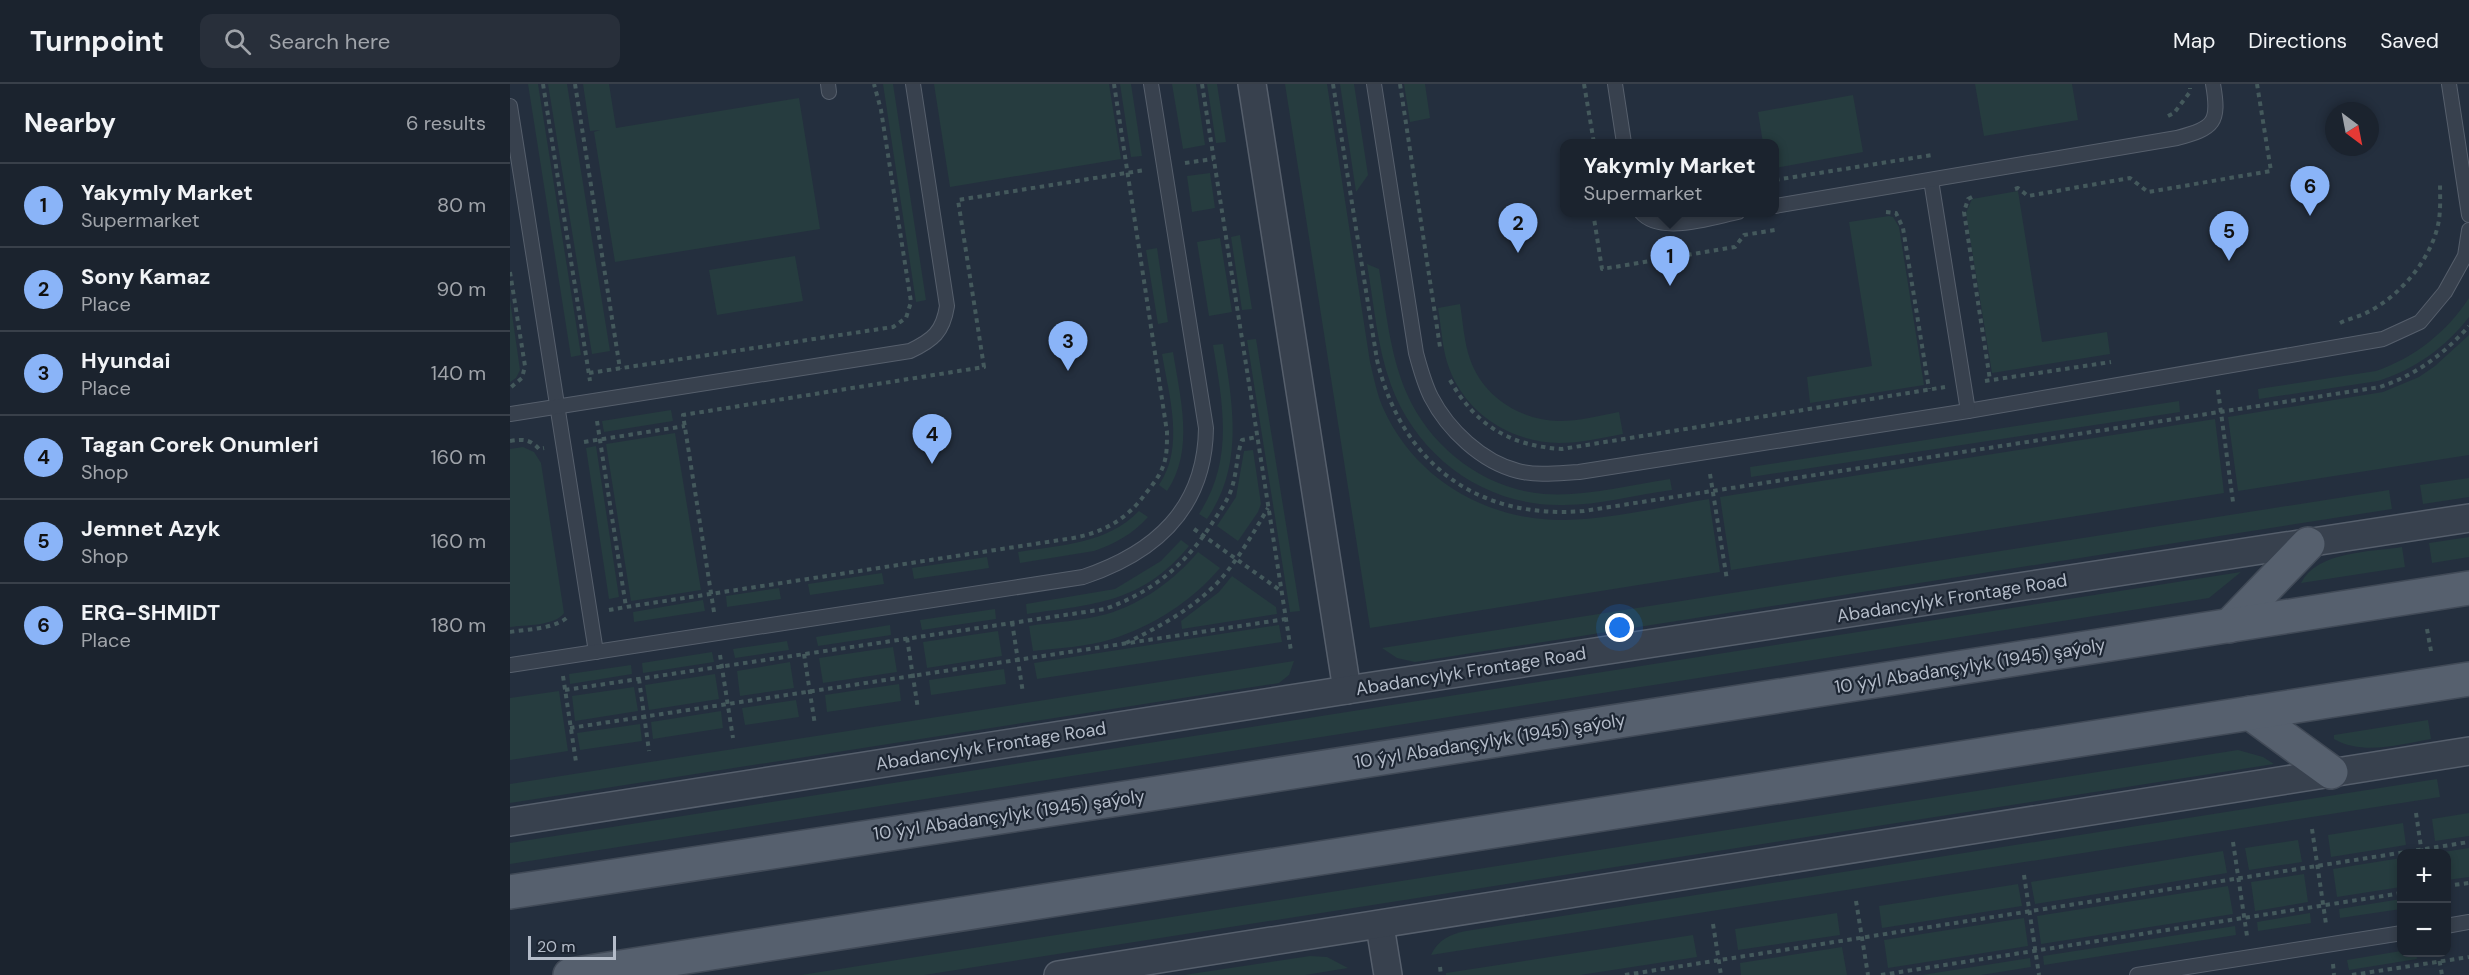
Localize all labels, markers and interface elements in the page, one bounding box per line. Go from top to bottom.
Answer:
search box [200,14,620,68]
text: Turnpoint [30,23,164,60]
icon: search [221,25,254,58]
text: Search here [269,27,390,56]
text: Map [2173,27,2215,55]
text: Directions [2248,27,2347,55]
text: Saved [2380,27,2439,55]
north arrow [2325,102,2379,156]
text: Nearby [24,106,116,140]
text: 6 results [406,110,486,136]
popup [1560,139,1779,217]
text: Yakymly Market [1584,151,1755,180]
pin: 6 [2290,166,2330,216]
text: Yakymly Market [81,178,253,207]
text: Supermarket [1584,180,1702,206]
text: 1 [40,192,47,218]
text: 80 m [437,192,486,218]
pin: 2 [1498,204,1538,253]
text: Supermarket [81,207,200,233]
pin: 5 [2210,212,2248,261]
pin: 1 [1650,236,1690,286]
text: Sony Kamaz [81,262,210,291]
text: 2 [38,276,49,302]
text: 90 m [437,276,486,302]
text: Place [81,291,131,317]
pin: 3 [1048,322,1088,371]
text: Hyundai [81,346,170,375]
text: 3 [37,360,50,386]
text: 140 m [431,360,486,386]
text: Place [81,375,131,401]
pin: 4 [912,414,952,464]
text: Tagan Corek Onumleri [81,430,319,459]
text: 4 [37,444,50,470]
text: 160 m [430,444,486,470]
text: Shop [81,459,128,485]
text: Jemnet Azyk [81,514,221,543]
text: 5 [37,528,50,554]
text: 160 m [430,528,486,554]
text: Shop [81,543,128,569]
street label: Abadancylyk Frontage Road [1835,568,2069,628]
text: ERG-SHMIDT [81,598,220,627]
text: 6 [37,612,50,638]
text: 180 m [431,612,486,638]
your location [1605,613,1634,642]
text: Place [81,627,131,653]
street label: 10 ýyl Abadançylyk (1945) şaýoly [1833,633,2107,699]
street label: Abadancylyk Frontage Road [1354,641,1588,701]
street label: 10 ýyl Abadançylyk (1945) şaýoly [1353,708,1627,774]
street label: Abadancylyk Frontage Road [874,716,1108,776]
street label: 10 ýyl Abadançylyk (1945) şaýoly [872,784,1146,846]
map controls [2397,849,2451,957]
button: + [2397,849,2451,903]
button: − [2397,903,2451,957]
scale bar [528,933,616,960]
text: 20 m [537,936,576,957]

